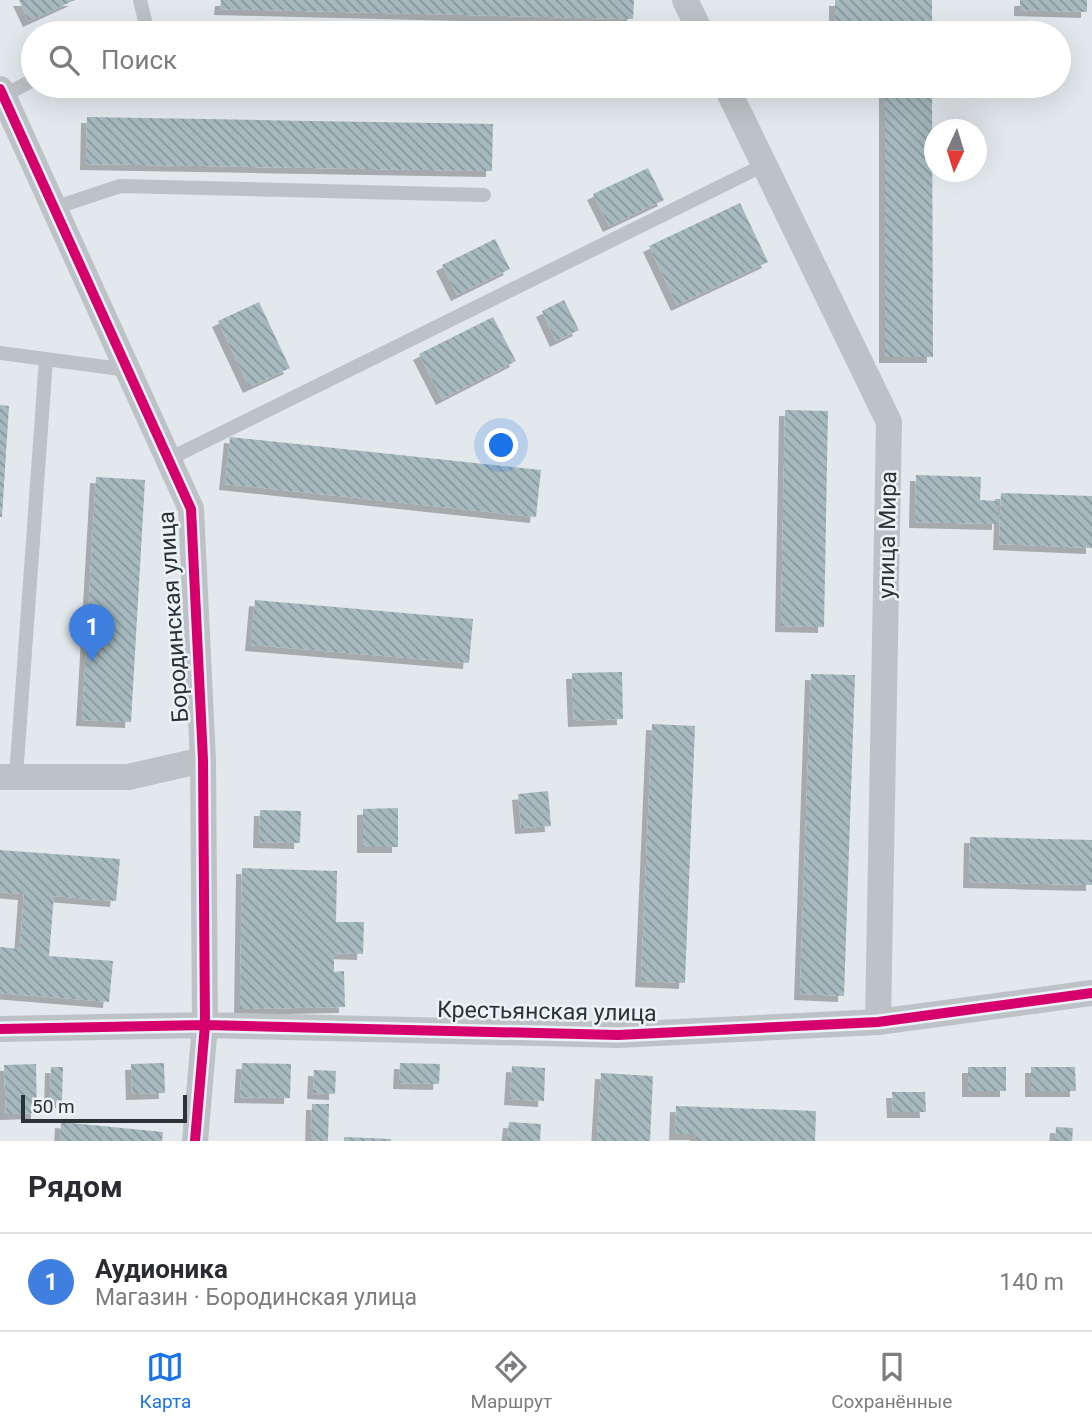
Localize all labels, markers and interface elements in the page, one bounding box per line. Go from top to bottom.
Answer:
search box [21,21,1071,98]
icon: search [45,41,83,79]
text: Поиск [101,45,177,75]
north arrow [924,119,987,182]
your location [484,428,518,462]
street label: улица Мира [873,471,902,599]
street label: Бородинская улица [153,510,194,724]
pin: 1 [69,604,115,662]
street label: Крестьянская улица [437,996,657,1027]
scale bar [21,1092,187,1124]
text: 50 m [32,1095,75,1118]
text: Рядом [28,1169,123,1204]
text: Аудионика [95,1254,228,1284]
text: 1 [44,1269,58,1296]
text: 140 m [999,1269,1064,1296]
text: Магазин · Бородинская улица [95,1284,417,1311]
tab: Карта [140,1348,191,1413]
tab: Маршрут [470,1348,552,1413]
tab: Сохранённые [831,1348,952,1413]

